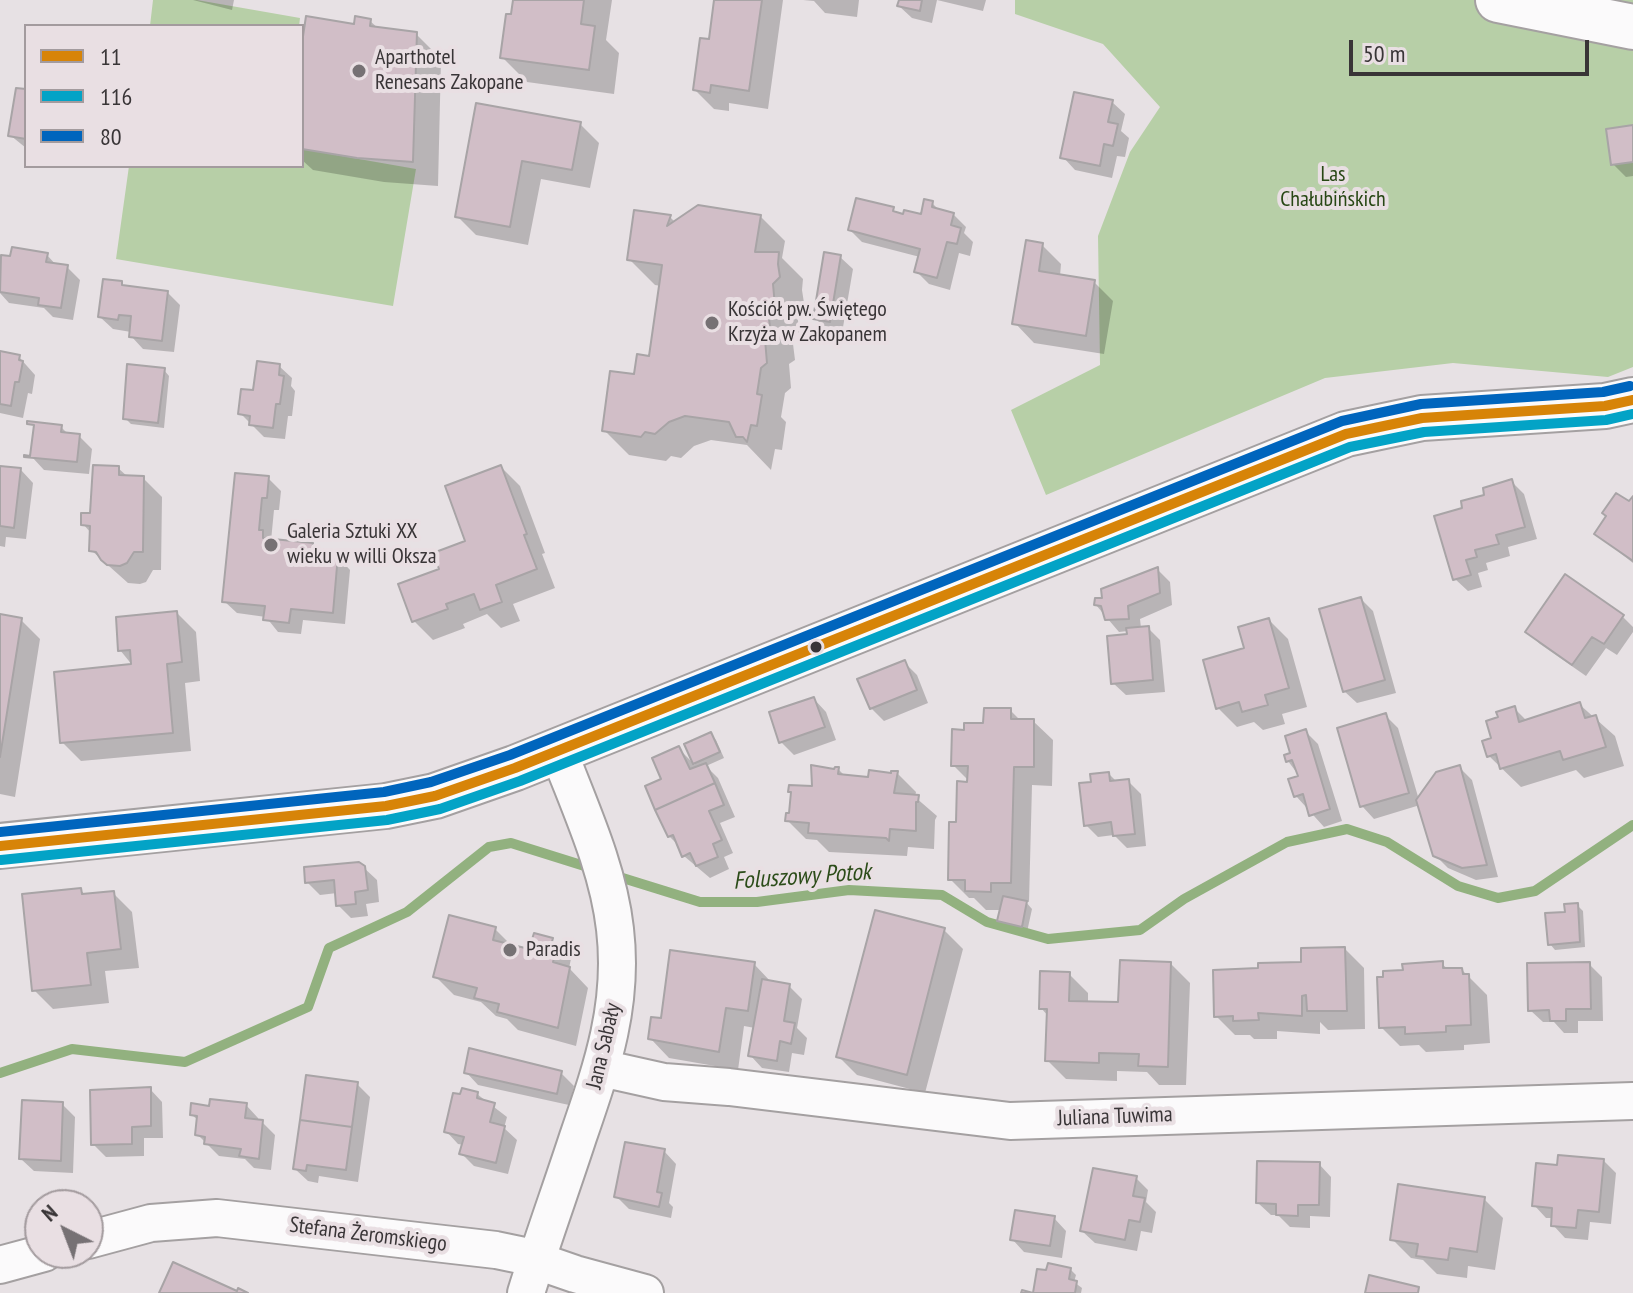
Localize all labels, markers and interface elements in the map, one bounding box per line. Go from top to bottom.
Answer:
legend [24,24,304,168]
scale bar [1353,24,1593,74]
text: 50 m [1363,38,1405,69]
text: 11 [100,41,122,72]
place label: Aparthotel Renesans Zakopane [375,45,524,96]
marker: Aparthotel Renesans Zakopane [350,62,368,80]
text: 116 [100,81,132,112]
text: 80 [100,121,122,152]
park label: Las Chałubińskich [1280,162,1386,214]
place label: Kościół pw. Świętego Krzyża w Zakopanem [728,297,887,348]
marker: Kościół pw. Świętego Krzyża w Zakopanem [703,314,721,332]
place label: Galeria Sztuki XX wieku w willi Oksza [287,519,436,570]
marker: Galeria Sztuki XX wieku w willi Oksza [262,536,280,554]
unlabelled marker [808,639,824,655]
water label: Foluszowy Potok [732,858,872,896]
place label: Paradis [526,937,581,963]
marker: Paradis [501,941,519,959]
street label: Jana Sabały [581,1001,627,1091]
street label: Juliana Tuwima [1057,1102,1173,1132]
north arrow [24,1189,104,1269]
text: N [35,1198,63,1227]
street label: Stefana Żeromskiego [288,1212,448,1258]

